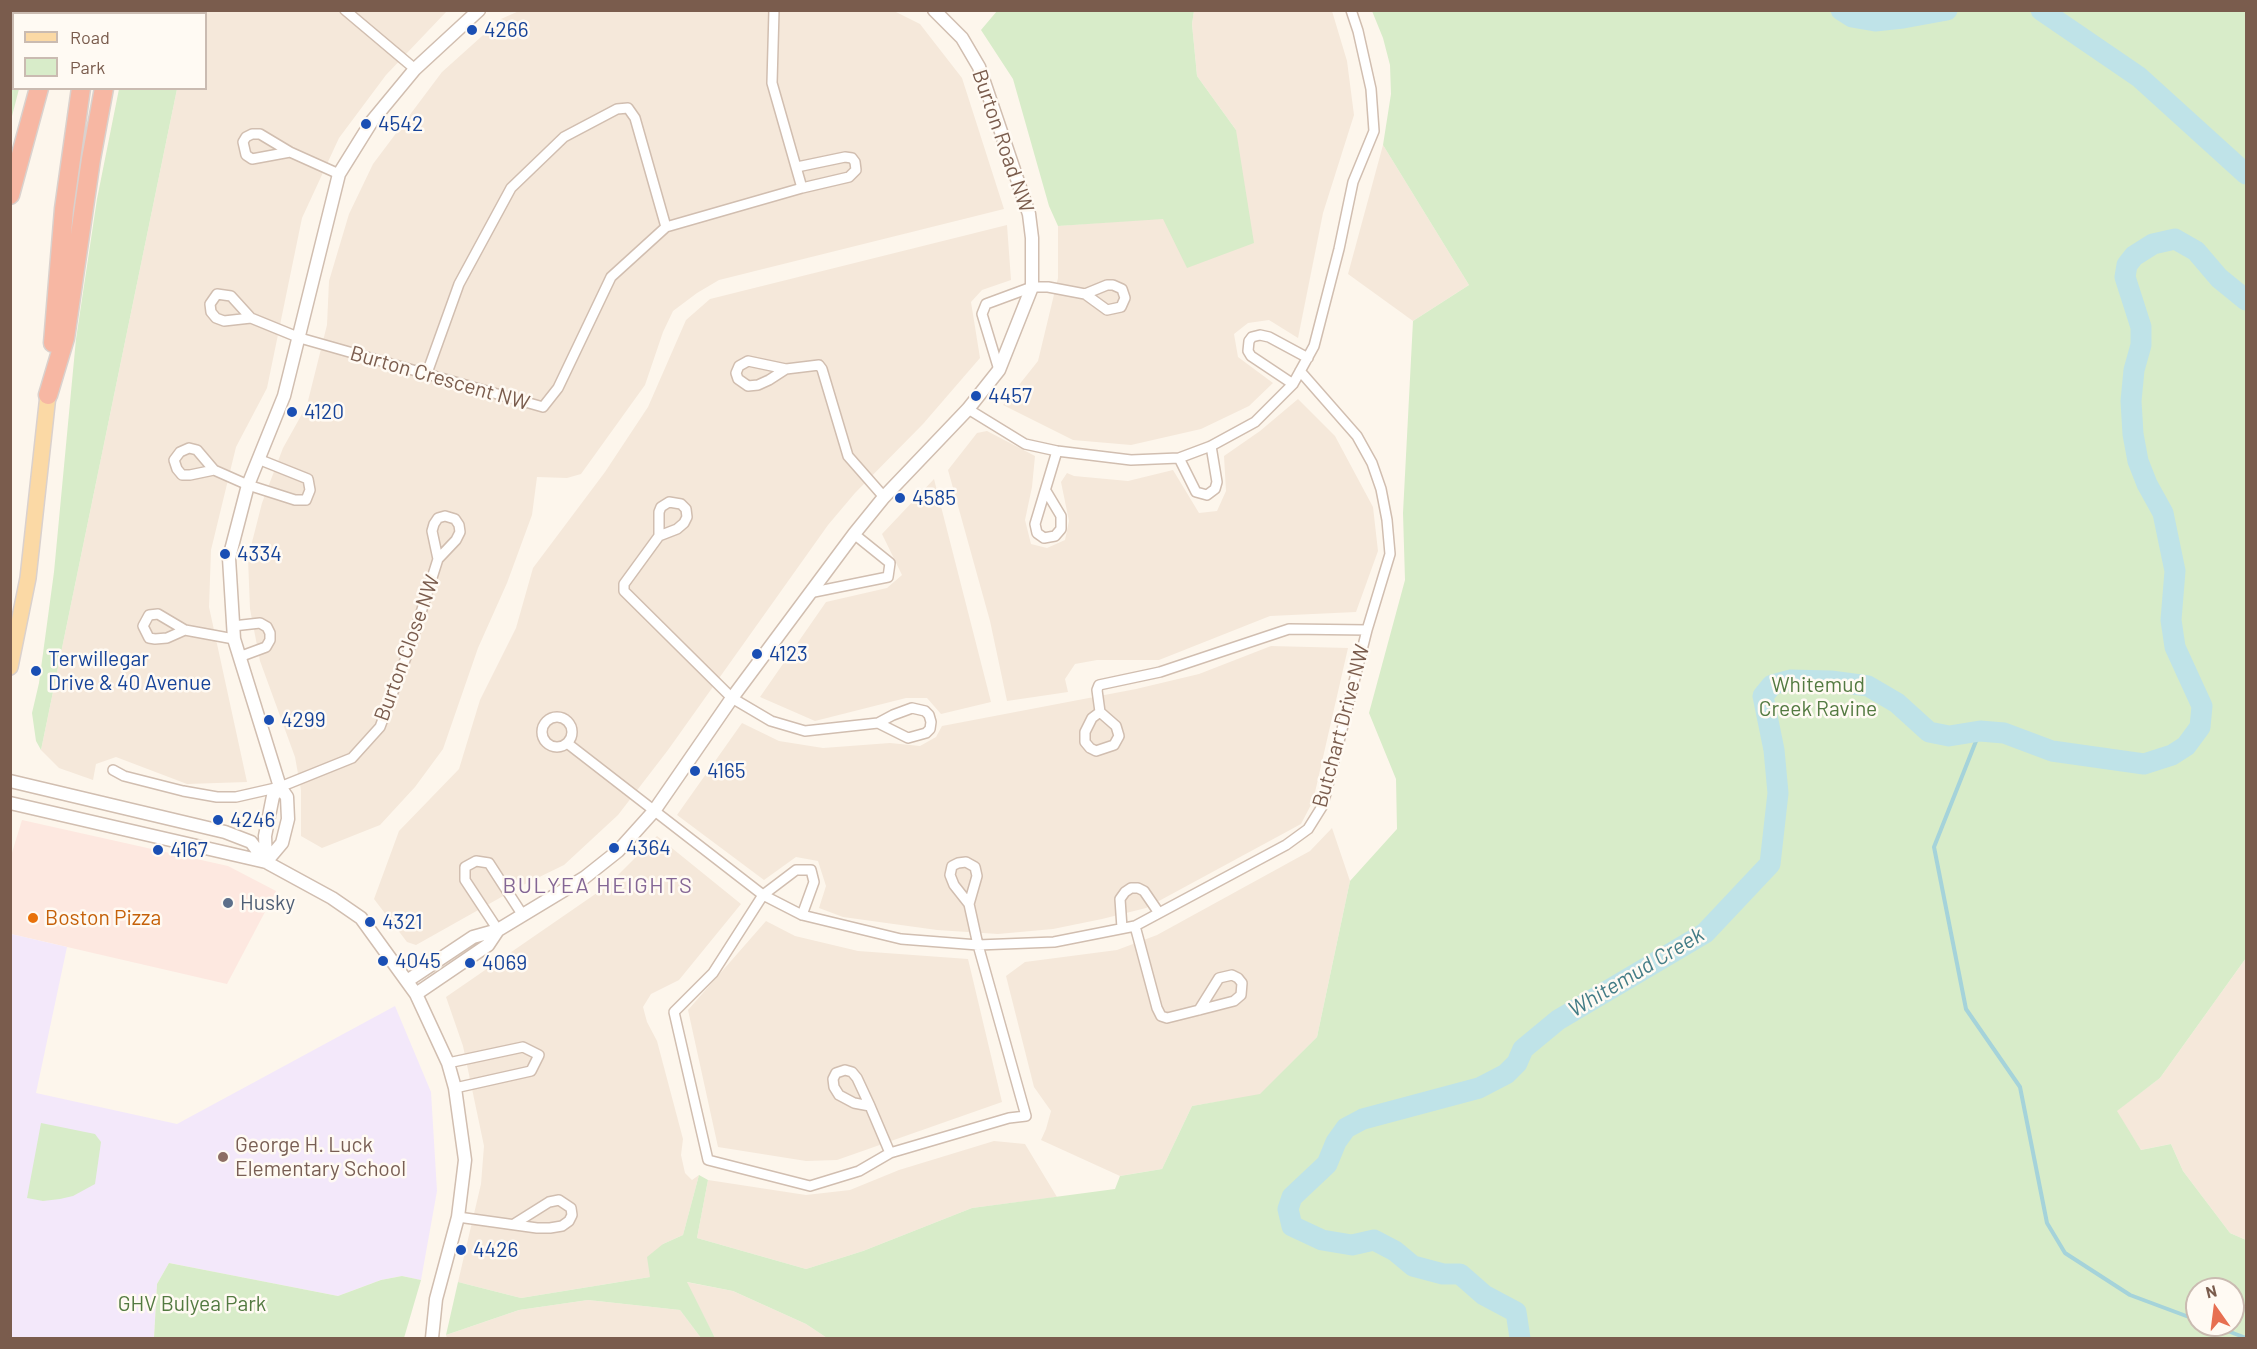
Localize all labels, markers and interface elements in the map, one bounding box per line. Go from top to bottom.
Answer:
legend [12,12,207,90]
place label: 4266 [484,17,528,43]
marker: 4266 [465,23,479,37]
text: Road [70,26,110,48]
text: Park [70,56,105,78]
street label: Burton Road NW [967,66,1039,216]
place label: 4542 [378,111,423,137]
marker: 4542 [359,117,373,131]
street label: Burton Crescent NW [347,340,533,416]
place label: 4457 [988,383,1032,409]
marker: 4457 [969,389,983,403]
place label: 4120 [304,399,344,425]
marker: 4120 [285,405,299,419]
place label: 4585 [912,485,956,511]
marker: 4585 [893,491,907,505]
place label: 4334 [237,541,282,567]
marker: 4334 [218,547,232,561]
street label: Burton Close NW [369,572,445,724]
place label: 4123 [769,641,808,667]
street label: Butchart Drive NW [1307,642,1375,810]
place label: Terwillegar Drive & 40 Avenue [48,646,211,696]
marker: 4123 [750,647,764,661]
marker: Terwillegar Drive & 40 Avenue [29,664,43,678]
park label: Whitemud Creek Ravine [1759,672,1877,722]
place label: 4299 [281,707,326,733]
marker: 4299 [262,713,276,727]
place label: 4165 [707,758,746,784]
marker: 4165 [688,764,702,778]
place label: 4246 [230,807,275,833]
marker: 4246 [211,813,225,827]
place label: 4364 [626,835,671,861]
place label: 4167 [170,837,208,863]
marker: 4364 [607,841,621,855]
marker: 4167 [151,843,165,857]
district label: BULYEA HEIGHTS [503,873,693,899]
place label: Husky [240,890,295,916]
marker: Husky [221,896,235,910]
place label: Boston Pizza [45,905,161,931]
place label: 4321 [382,909,423,935]
marker: Boston Pizza [26,911,40,925]
marker: 4321 [363,915,377,929]
water label: Whitemud Creek [1563,921,1709,1023]
place label: 4045 [395,948,441,974]
place label: 4069 [482,950,527,976]
marker: 4045 [376,954,390,968]
marker: 4069 [463,956,477,970]
place label: George H. Luck Elementary School [235,1132,406,1182]
marker: George H. Luck Elementary School [216,1150,230,1164]
place label: 4426 [473,1237,518,1263]
marker: 4426 [454,1243,468,1257]
north arrow [2185,1277,2245,1337]
text: N [2204,1280,2218,1301]
park label: GHV Bulyea Park [118,1291,266,1317]

